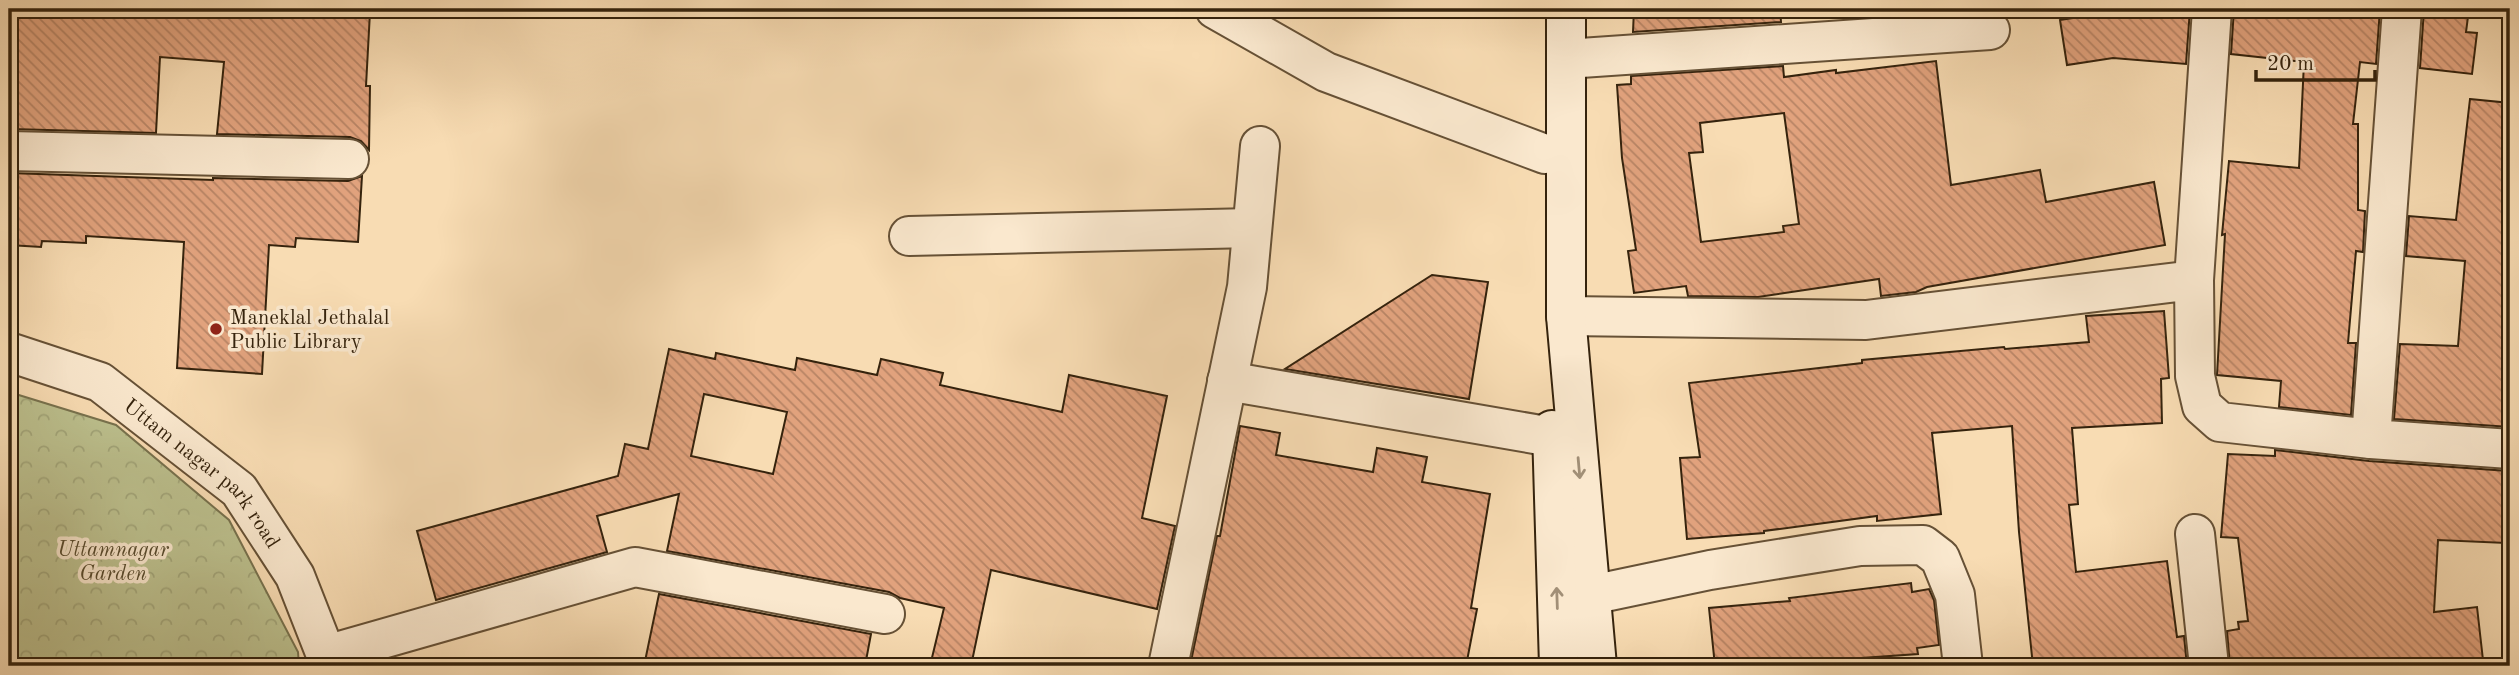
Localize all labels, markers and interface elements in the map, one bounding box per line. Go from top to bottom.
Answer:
scale bar [2256,38,2376,82]
text: 20 m [2267,54,2314,75]
place label: Maneklal Jethalal Public Library [230,308,390,353]
marker: Maneklal Jethalal Public Library [208,321,224,337]
street label: Uttam nagar park road [119,396,283,552]
one-way arrow [1573,457,1586,479]
park label: Uttamnagar Garden [57,540,170,585]
one-way arrow [1551,587,1564,610]

